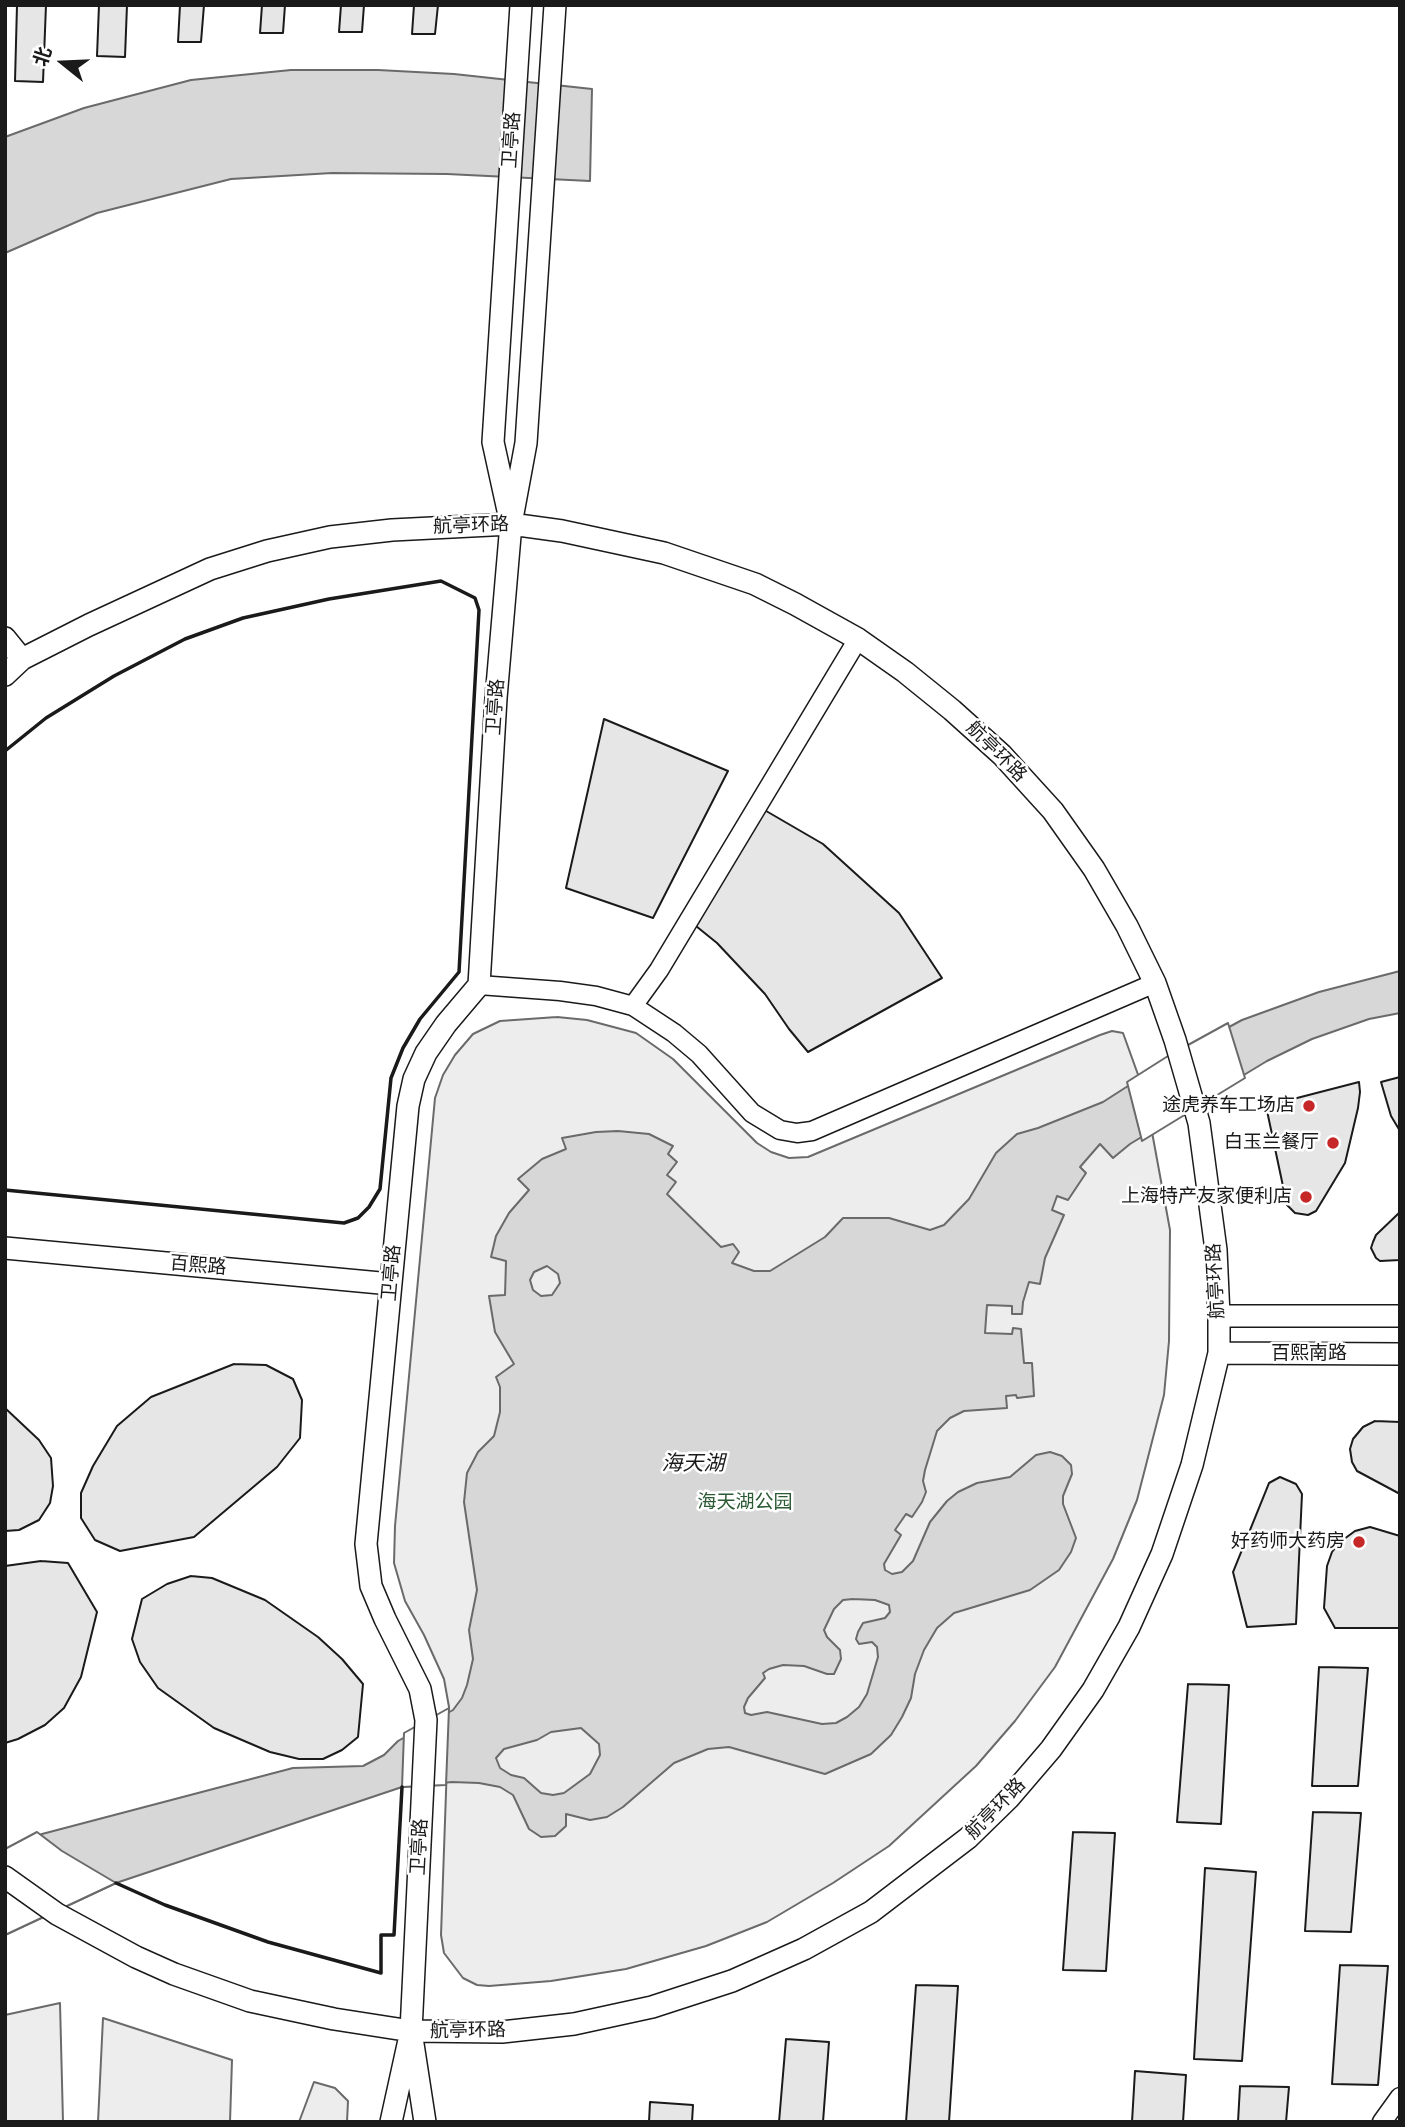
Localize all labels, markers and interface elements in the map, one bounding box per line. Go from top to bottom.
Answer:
north arrow [28,28,98,98]
text: 北 [30,44,55,69]
street label: 卫亭路 [499,111,525,169]
street label: 航亭环路 [433,513,509,539]
street label: 卫亭路 [483,678,509,736]
street label: 航亭环路 [961,717,1031,787]
place label: 途虎养车工场店 [1162,1095,1295,1117]
marker: 途虎养车工场店 [1301,1098,1317,1114]
place label: 白玉兰餐厅 [1224,1132,1319,1154]
marker: 白玉兰餐厅 [1325,1135,1341,1151]
place label: 上海特产友家便利店 [1121,1186,1292,1208]
marker: 上海特产友家便利店 [1298,1189,1314,1205]
street label: 航亭环路 [1203,1242,1229,1320]
street label: 卫亭路 [378,1244,406,1302]
street label: 百熙路 [169,1252,227,1280]
street label: 百熙南路 [1271,1343,1347,1365]
water label: 海天湖 [662,1451,724,1477]
park label: 海天湖公园 [698,1492,792,1514]
place label: 好药师大药房 [1231,1531,1345,1553]
marker: 好药师大药房 [1351,1534,1367,1550]
street label: 航亭环路 [961,1774,1031,1844]
street label: 卫亭路 [407,1818,433,1876]
street label: 航亭环路 [430,2019,506,2043]

